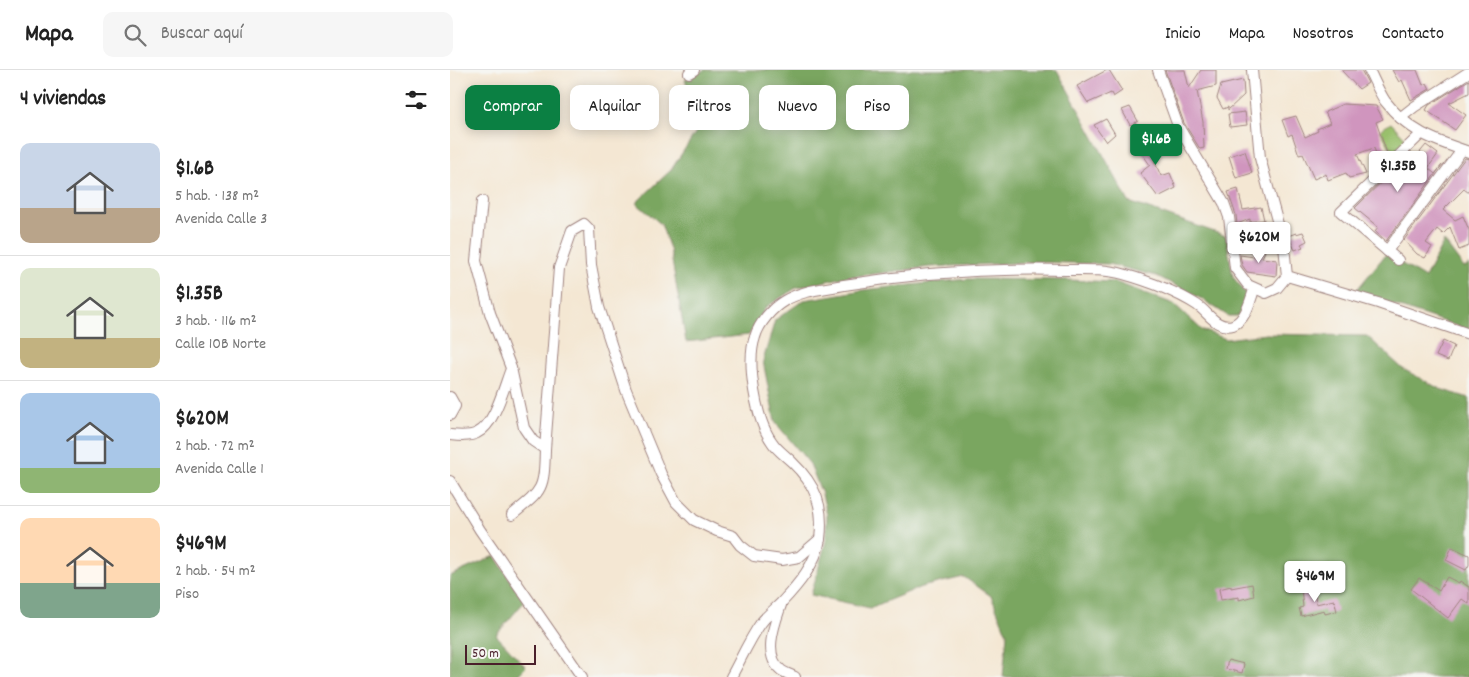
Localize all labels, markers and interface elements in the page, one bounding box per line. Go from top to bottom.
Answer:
search box [103,12,453,57]
text: Mapa [25,18,73,52]
icon: search [121,21,149,49]
text: Buscar aquí [161,21,243,48]
text: Inicio [1165,22,1201,47]
text: Mapa [1229,22,1264,47]
text: Nosotros [1292,22,1354,47]
text: Contacto [1382,22,1444,47]
text: 4 viviendas [20,85,106,115]
chip: Comprar [465,85,560,130]
chip: Alquilar [570,85,659,130]
chip: Filtros [669,85,749,130]
chip: Nuevo [759,85,836,130]
chip: Piso [846,85,909,130]
icon: filters [402,86,430,114]
pin: $1.6B [1121,124,1191,166]
text: $1.6B [1141,128,1171,151]
pin: $1.35B [1357,150,1439,193]
text: $1.6B [175,155,214,185]
text: $1.35B [1380,155,1416,178]
icon: home [60,163,120,223]
text: 5 hab. · 138 m² [175,185,259,208]
text: Avenida Calle 3 [175,208,267,231]
pin: $620M [1224,222,1294,264]
text: $620M [1238,226,1280,249]
text: $1.35B [175,280,223,310]
icon: home [60,288,120,348]
text: 3 hab. · 116 m² [175,310,257,333]
text: Calle 10B Norte [175,333,266,356]
text: $620M [175,405,229,435]
icon: home [60,413,120,473]
text: 2 hab. · 72 m² [175,435,255,458]
text: Avenida Calle 1 [175,458,264,481]
text: $469M [175,530,227,560]
icon: home [60,538,120,598]
text: 2 hab. · 54 m² [175,560,256,583]
pin: $469M [1280,560,1350,603]
text: $469M [1295,565,1335,588]
text: Piso [175,583,199,606]
scale bar [465,642,536,665]
text: 50 m [472,644,499,664]

